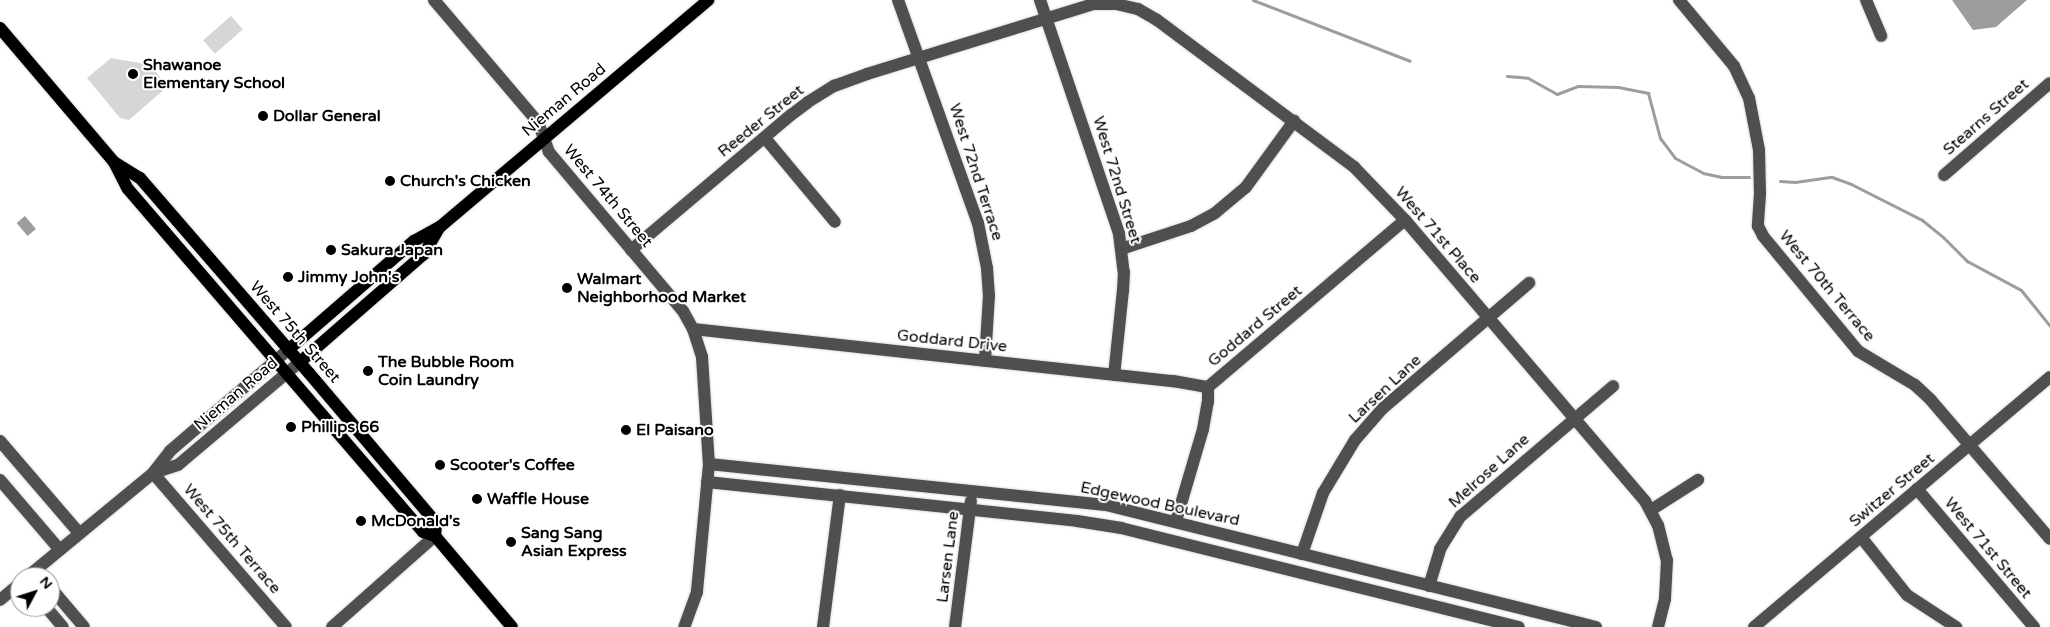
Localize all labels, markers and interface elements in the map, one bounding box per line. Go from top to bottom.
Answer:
place label: Shawanoe Elementary School [143,55,285,93]
street label: Nieman Road [518,59,610,141]
marker: Shawanoe Elementary School [127,68,139,80]
street label: Stearns Street [1939,75,2033,159]
street label: Reeder Street [714,81,808,161]
street label: West 72nd Terrace [945,101,1007,243]
place label: Dollar General [273,106,381,126]
marker: Dollar General [257,110,269,122]
street label: West 72nd Street [1088,114,1146,246]
street label: West 74th Street [559,141,657,251]
place label: Church's Chicken [400,171,531,191]
marker: Church's Chicken [384,175,396,187]
street label: West 71st Place [1391,183,1485,287]
street label: West 70th Terrace [1775,227,1879,345]
place label: Sakura Japan [341,240,443,260]
marker: Sakura Japan [325,244,337,256]
place label: Jimmy John's [298,267,399,287]
place label: Walmart Neighborhood Market [577,269,746,307]
marker: Jimmy John's [282,271,294,283]
street label: West 75th Street [246,277,344,387]
street label: Goddard Street [1204,281,1306,371]
marker: Walmart Neighborhood Market [561,282,573,294]
street label: Goddard Drive [896,326,1008,356]
street label: Larsen Lane [1345,351,1425,427]
place label: The Bubble Room Coin Laundry [378,352,514,390]
street label: Nieman Road [190,353,282,435]
marker: The Bubble Room Coin Laundry [362,365,374,377]
place label: Phillips 66 [301,417,379,437]
place label: El Paisano [636,420,714,440]
marker: Phillips 66 [285,421,297,433]
marker: El Paisano [620,424,632,436]
street label: Melrose Lane [1445,430,1533,512]
street label: Switzer Street [1846,449,1938,531]
place label: Scooter's Coffee [450,455,575,475]
marker: Scooter's Coffee [434,459,446,471]
street label: Edgewood Boulevard [1079,478,1241,530]
street label: West 75th Terrace [179,480,285,598]
place label: Waffle House [487,489,589,509]
marker: Waffle House [471,493,483,505]
street label: West 71st Street [1940,494,2036,602]
street label: Larsen Lane [933,510,963,604]
place label: McDonald's [371,511,460,531]
marker: McDonald's [355,515,367,527]
place label: Sang Sang Asian Express [521,523,627,561]
marker: Sang Sang Asian Express [505,536,517,548]
north arrow [10,567,60,617]
text: N [36,573,56,592]

